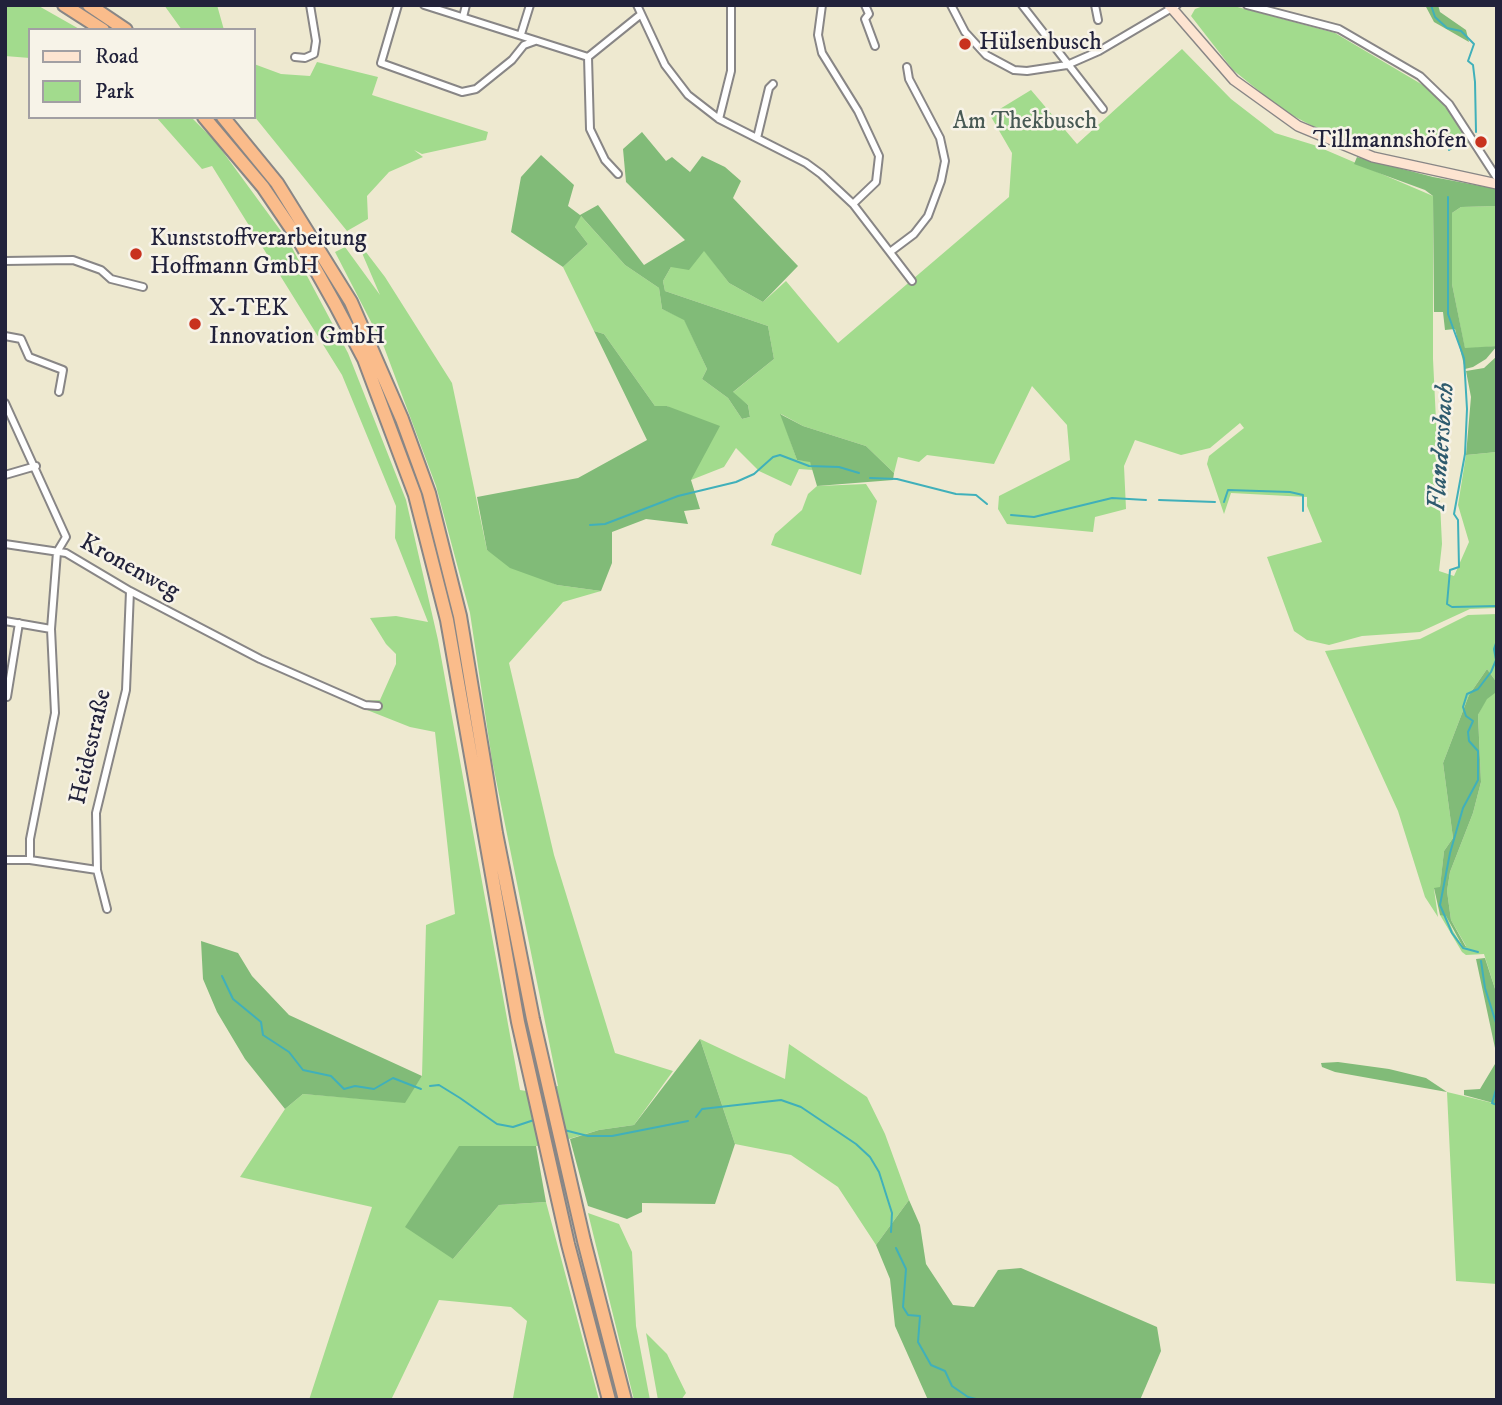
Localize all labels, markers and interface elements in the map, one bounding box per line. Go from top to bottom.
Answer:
legend [28,28,256,119]
place label: Hülsenbusch [979,30,1102,58]
marker: Hülsenbusch [957,36,973,52]
text: Road [95,44,139,70]
text: Park [95,79,134,105]
park label: Am Thekbusch [953,109,1097,137]
place label: Tillmannshöfen [1313,128,1467,156]
marker: Tillmannshöfen [1473,134,1489,150]
place label: Kunststoffverarbeitung Hoffmann GmbH [150,226,366,282]
marker: Kunststoffverarbeitung Hoffmann GmbH [128,246,144,262]
place label: X-TEK Innovation GmbH [209,296,385,352]
marker: X-TEK Innovation GmbH [187,316,203,332]
water label: Flandersbach [1423,382,1463,512]
street label: Kronenweg [74,529,184,607]
street label: Heidestraße [65,687,119,807]

